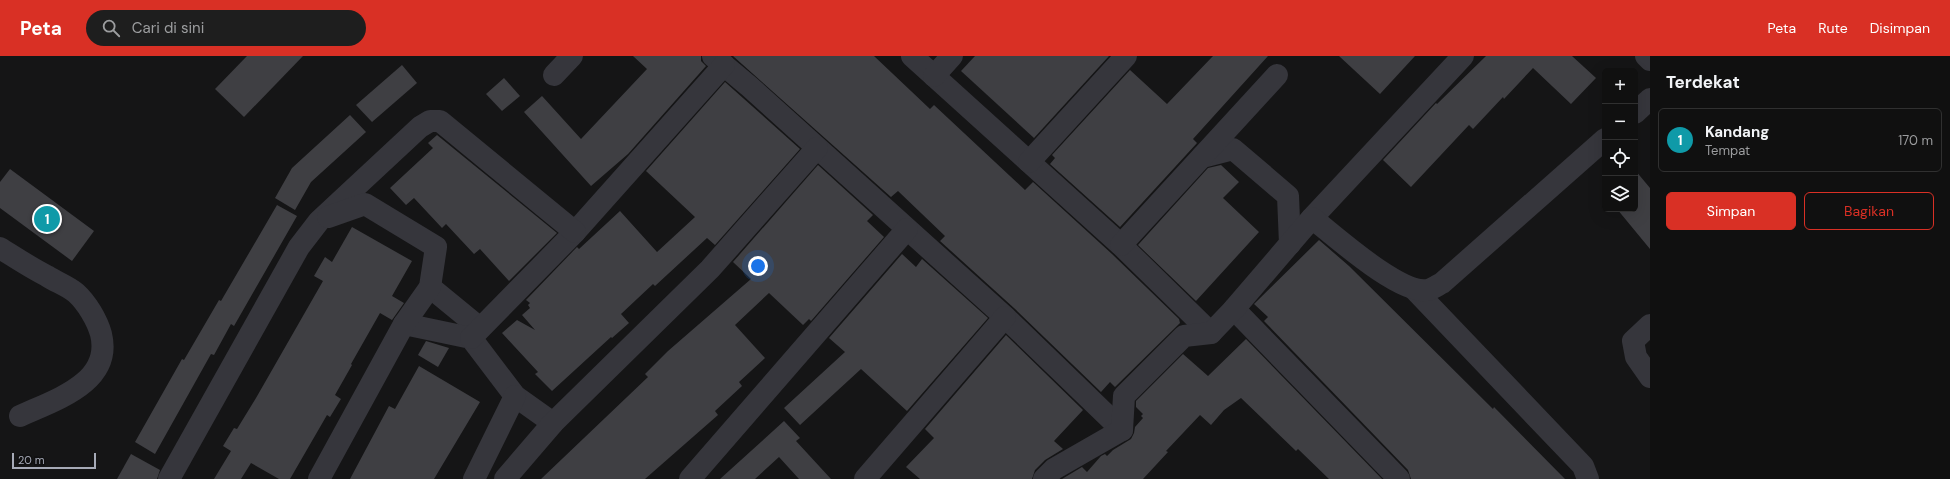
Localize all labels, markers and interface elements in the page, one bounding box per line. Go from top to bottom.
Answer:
search box [86,10,366,46]
text: Peta [20,16,62,41]
icon: search [100,17,122,39]
text: Cari di sini [132,18,204,38]
text: Peta [1768,19,1796,37]
text: Rute [1818,19,1848,37]
text: Disimpan [1870,19,1930,37]
map controls [1602,68,1638,212]
button: + [1602,68,1638,104]
text: Terdekat [1666,71,1740,93]
button: − [1602,104,1638,140]
text: Kandang [1705,122,1769,142]
text: 1 [1678,132,1682,149]
text: 170 m [1898,132,1933,149]
button: locate [1602,140,1638,176]
text: Tempat [1705,142,1750,159]
button: layers [1602,176,1638,212]
button: Simpan [1666,192,1796,230]
button: Bagikan [1804,192,1934,230]
pin: 1 [34,204,60,234]
your location [748,256,768,276]
scale bar [12,451,96,470]
text: 20 m [18,453,44,467]

